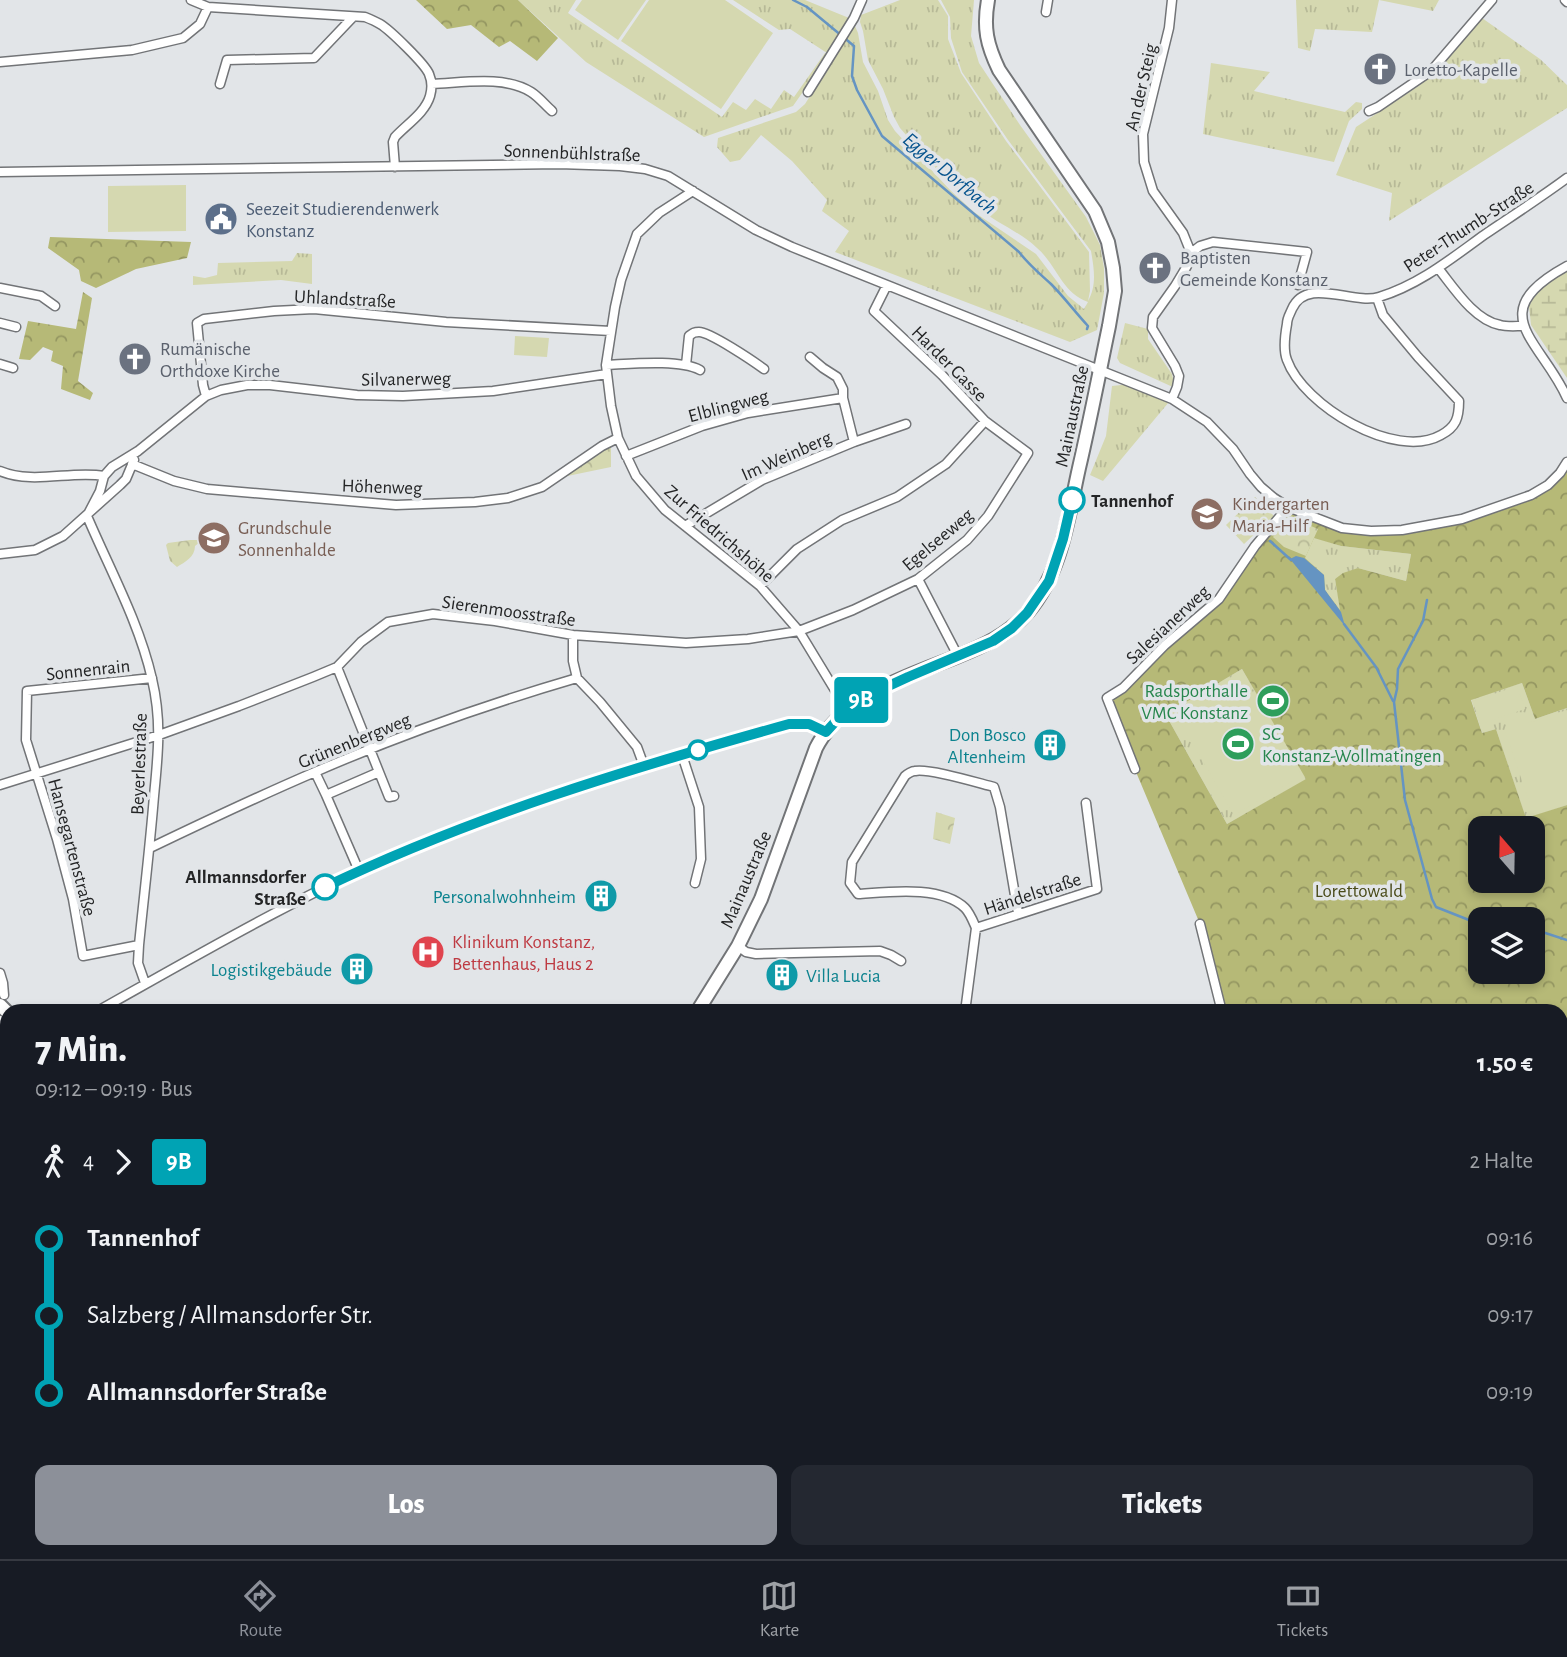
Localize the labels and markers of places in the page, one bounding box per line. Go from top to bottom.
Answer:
church icon: Loretto-Kapelle [1361,50,1399,88]
place label: Loretto-Kapelle [1404,61,1518,80]
public building icon: Seezeit Studierendenwerk Konstanz [202,200,240,238]
place label: Seezeit Studierendenwerk Konstanz [246,200,439,241]
church icon: Baptisten Gemeinde Konstanz [1136,249,1174,287]
place label: Baptisten Gemeinde Konstanz [1180,249,1328,290]
church icon: Rumänische Orthdoxe Kirche [116,340,154,378]
place label: Rumänische Orthdoxe Kirche [160,340,280,381]
marker: Tannenhof [1059,487,1085,513]
place label: Tannenhof [1091,492,1175,511]
school or university icon: Kindergarten Maria-Hilf [1188,495,1226,533]
place label: Kindergarten Maria-Hilf [1232,495,1330,536]
school or university icon: Grundschule Sonnenhalde [195,519,233,557]
place label: Grundschule Sonnenhalde [238,519,336,560]
place label: Radsporthalle VMC Konstanz [1141,682,1248,723]
sports icon: Radsporthalle VMC Konstanz [1254,682,1292,720]
sports icon: SC Konstanz-Wollmatingen [1219,725,1257,763]
place label: SC Konstanz-Wollmatingen [1262,725,1442,766]
place label: Don Bosco Altenheim [948,726,1026,767]
building icon: Don Bosco Altenheim [1031,726,1069,764]
unlabelled marker [688,740,708,760]
place label: Allmannsdorfer Straße [185,868,306,909]
marker: Allmannsdorfer Straße [312,874,338,900]
building icon: Personalwohnheim [582,877,620,915]
place label: Personalwohnheim [433,888,576,907]
hospital icon: Klinikum Konstanz, Bettenhaus, Haus 2 [409,933,447,971]
place label: Klinikum Konstanz, Bettenhaus, Haus 2 [452,933,595,974]
building icon: Logistikgebäude [338,950,376,988]
building icon: Villa Lucia [763,956,801,994]
place label: Logistikgebäude [210,961,332,980]
place label: Villa Lucia [806,967,881,986]

